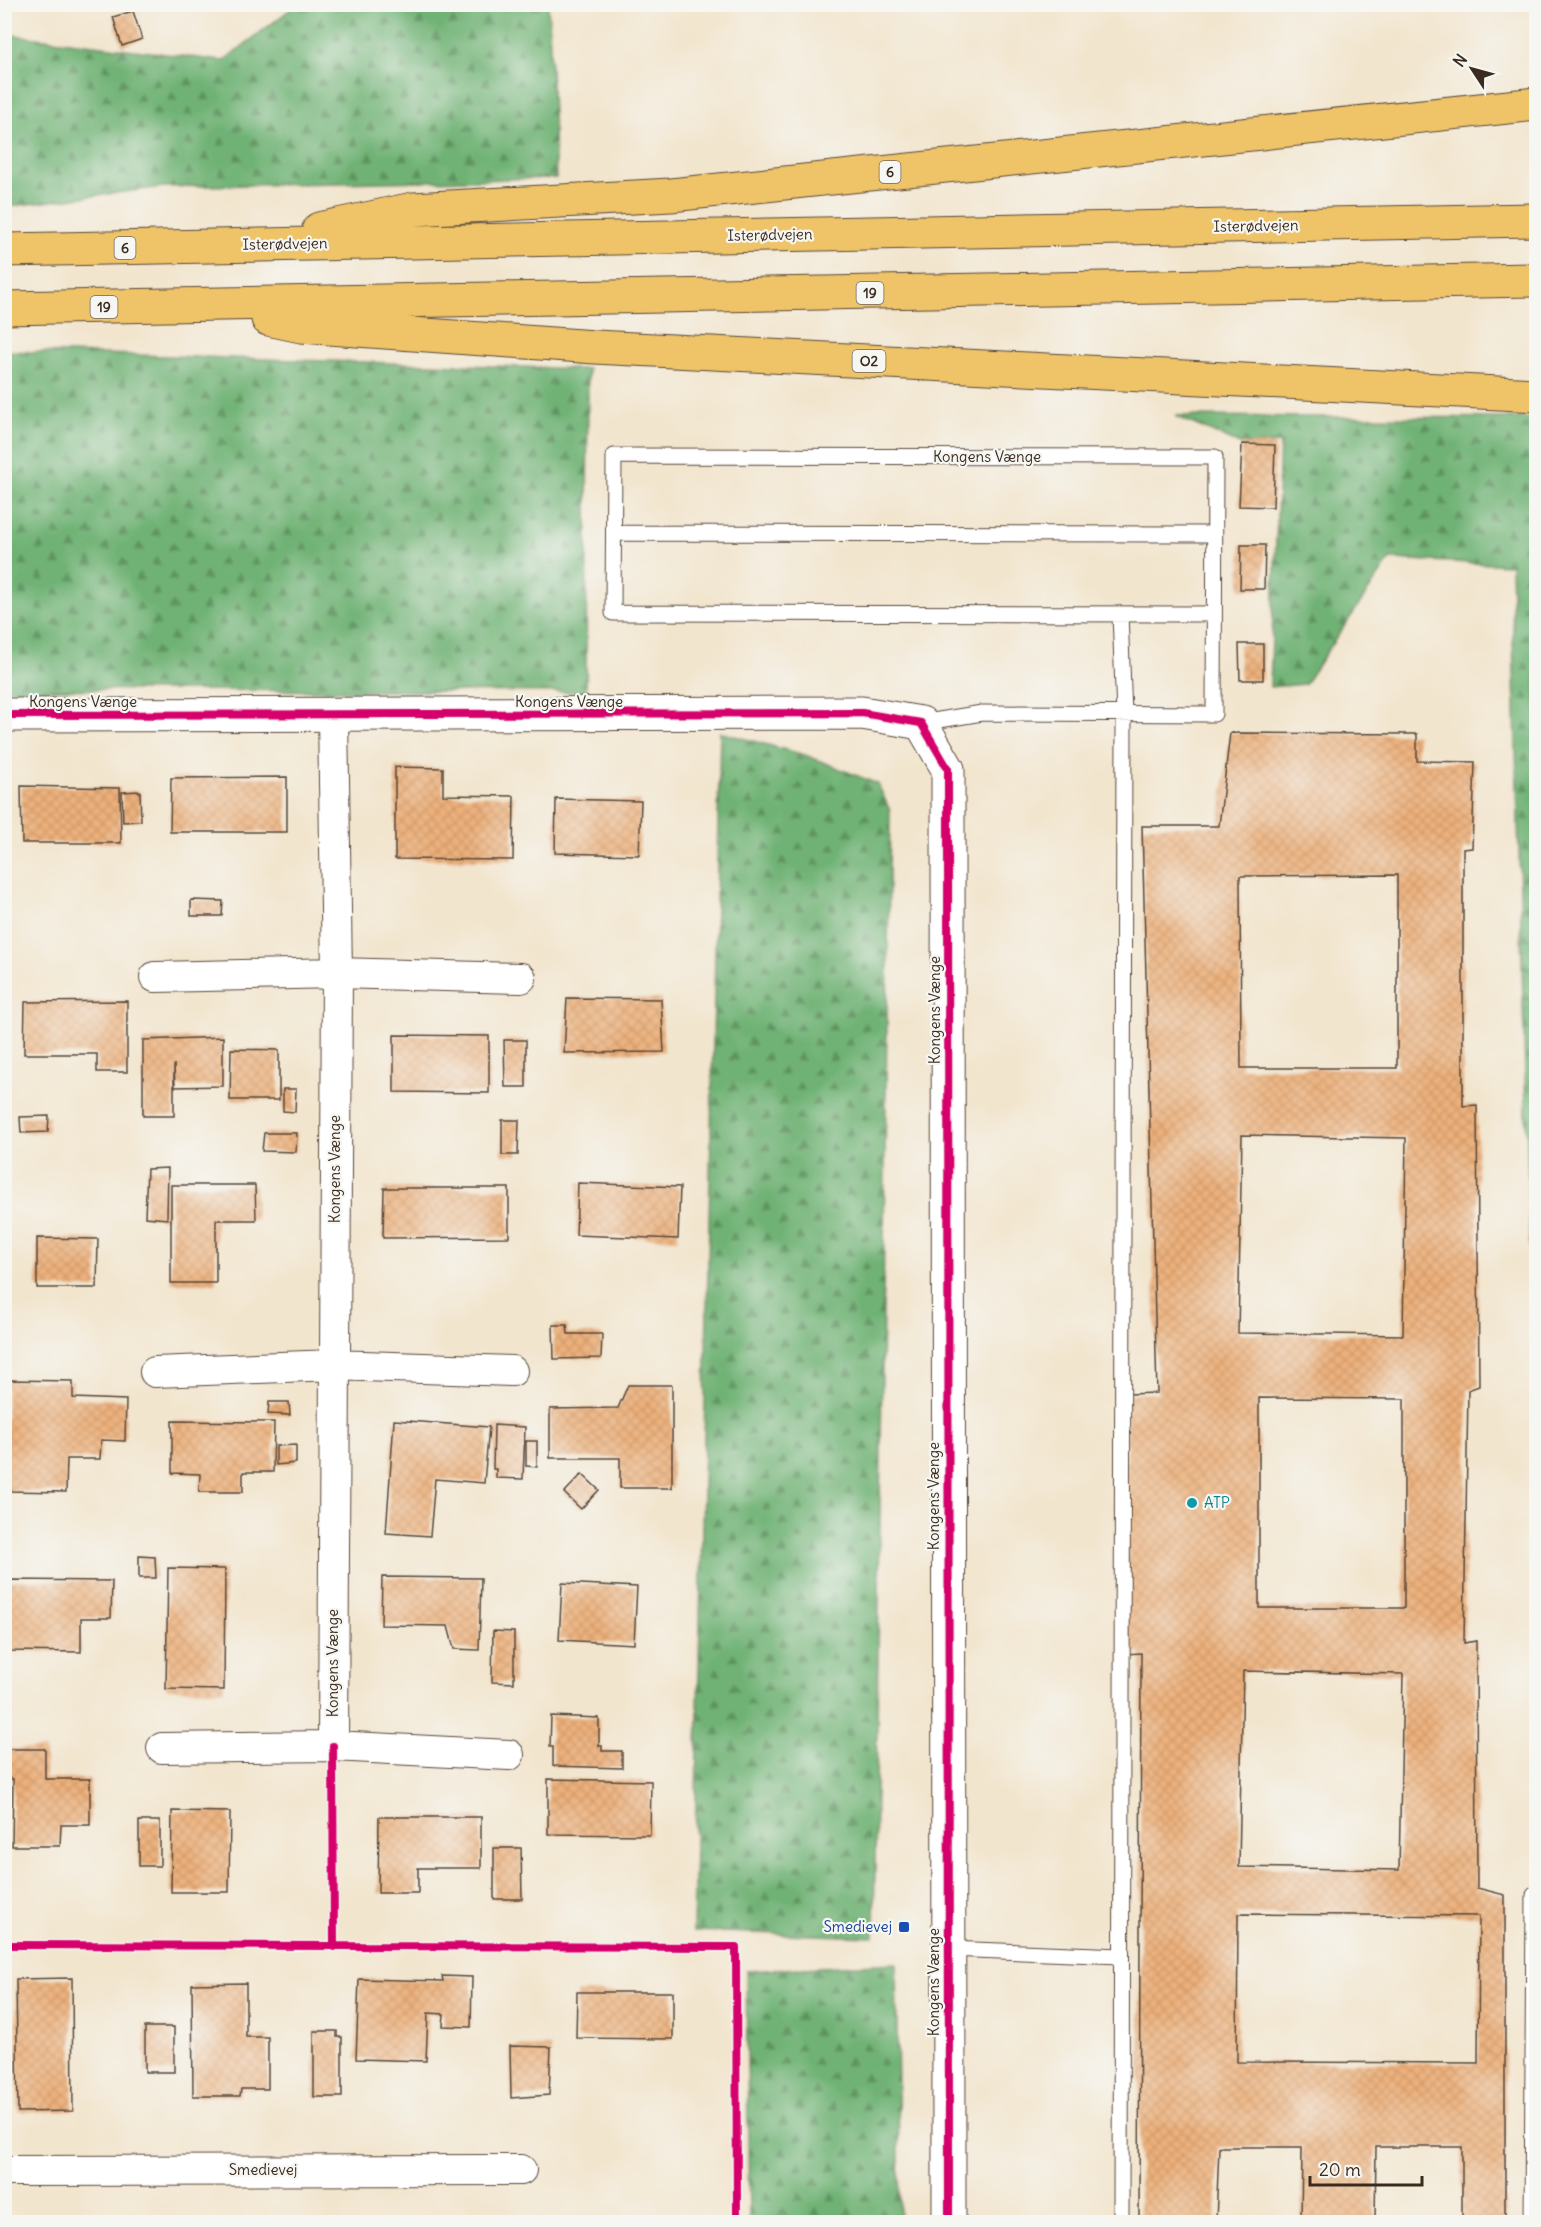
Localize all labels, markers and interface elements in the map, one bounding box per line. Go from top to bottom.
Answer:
north arrow [1442,39,1502,99]
text: N [1449,50,1471,71]
road number: 6 [880,161,900,183]
street label: Isterødvejen [1213,215,1299,236]
street label: Isterødvejen [727,224,813,245]
street label: Isterødvejen [242,233,328,254]
road number: 6 [114,237,136,259]
road number: 19 [856,282,884,304]
road number: 19 [90,296,118,318]
road number: O2 [852,350,886,372]
street label: Kongens Vænge [933,447,1041,466]
street label: Kongens Vænge [29,692,137,711]
street label: Kongens Vænge [515,692,623,711]
street label: Kongens Vænge [925,956,944,1064]
street label: Kongens Vænge [325,1115,344,1223]
street label: Kongens Vænge [924,1442,943,1550]
place label: ATP [1204,1493,1230,1512]
marker: ATP [1185,1496,1199,1510]
street label: Kongens Vænge [323,1609,342,1717]
place label: Smedievej [823,1917,892,1936]
marker: Smedievej [897,1920,911,1934]
street label: Kongens Vænge [924,1928,943,2036]
scale bar [1310,2149,1422,2187]
text: 20 m [1319,2158,1361,2181]
street label: Smedievej [229,2160,297,2179]

